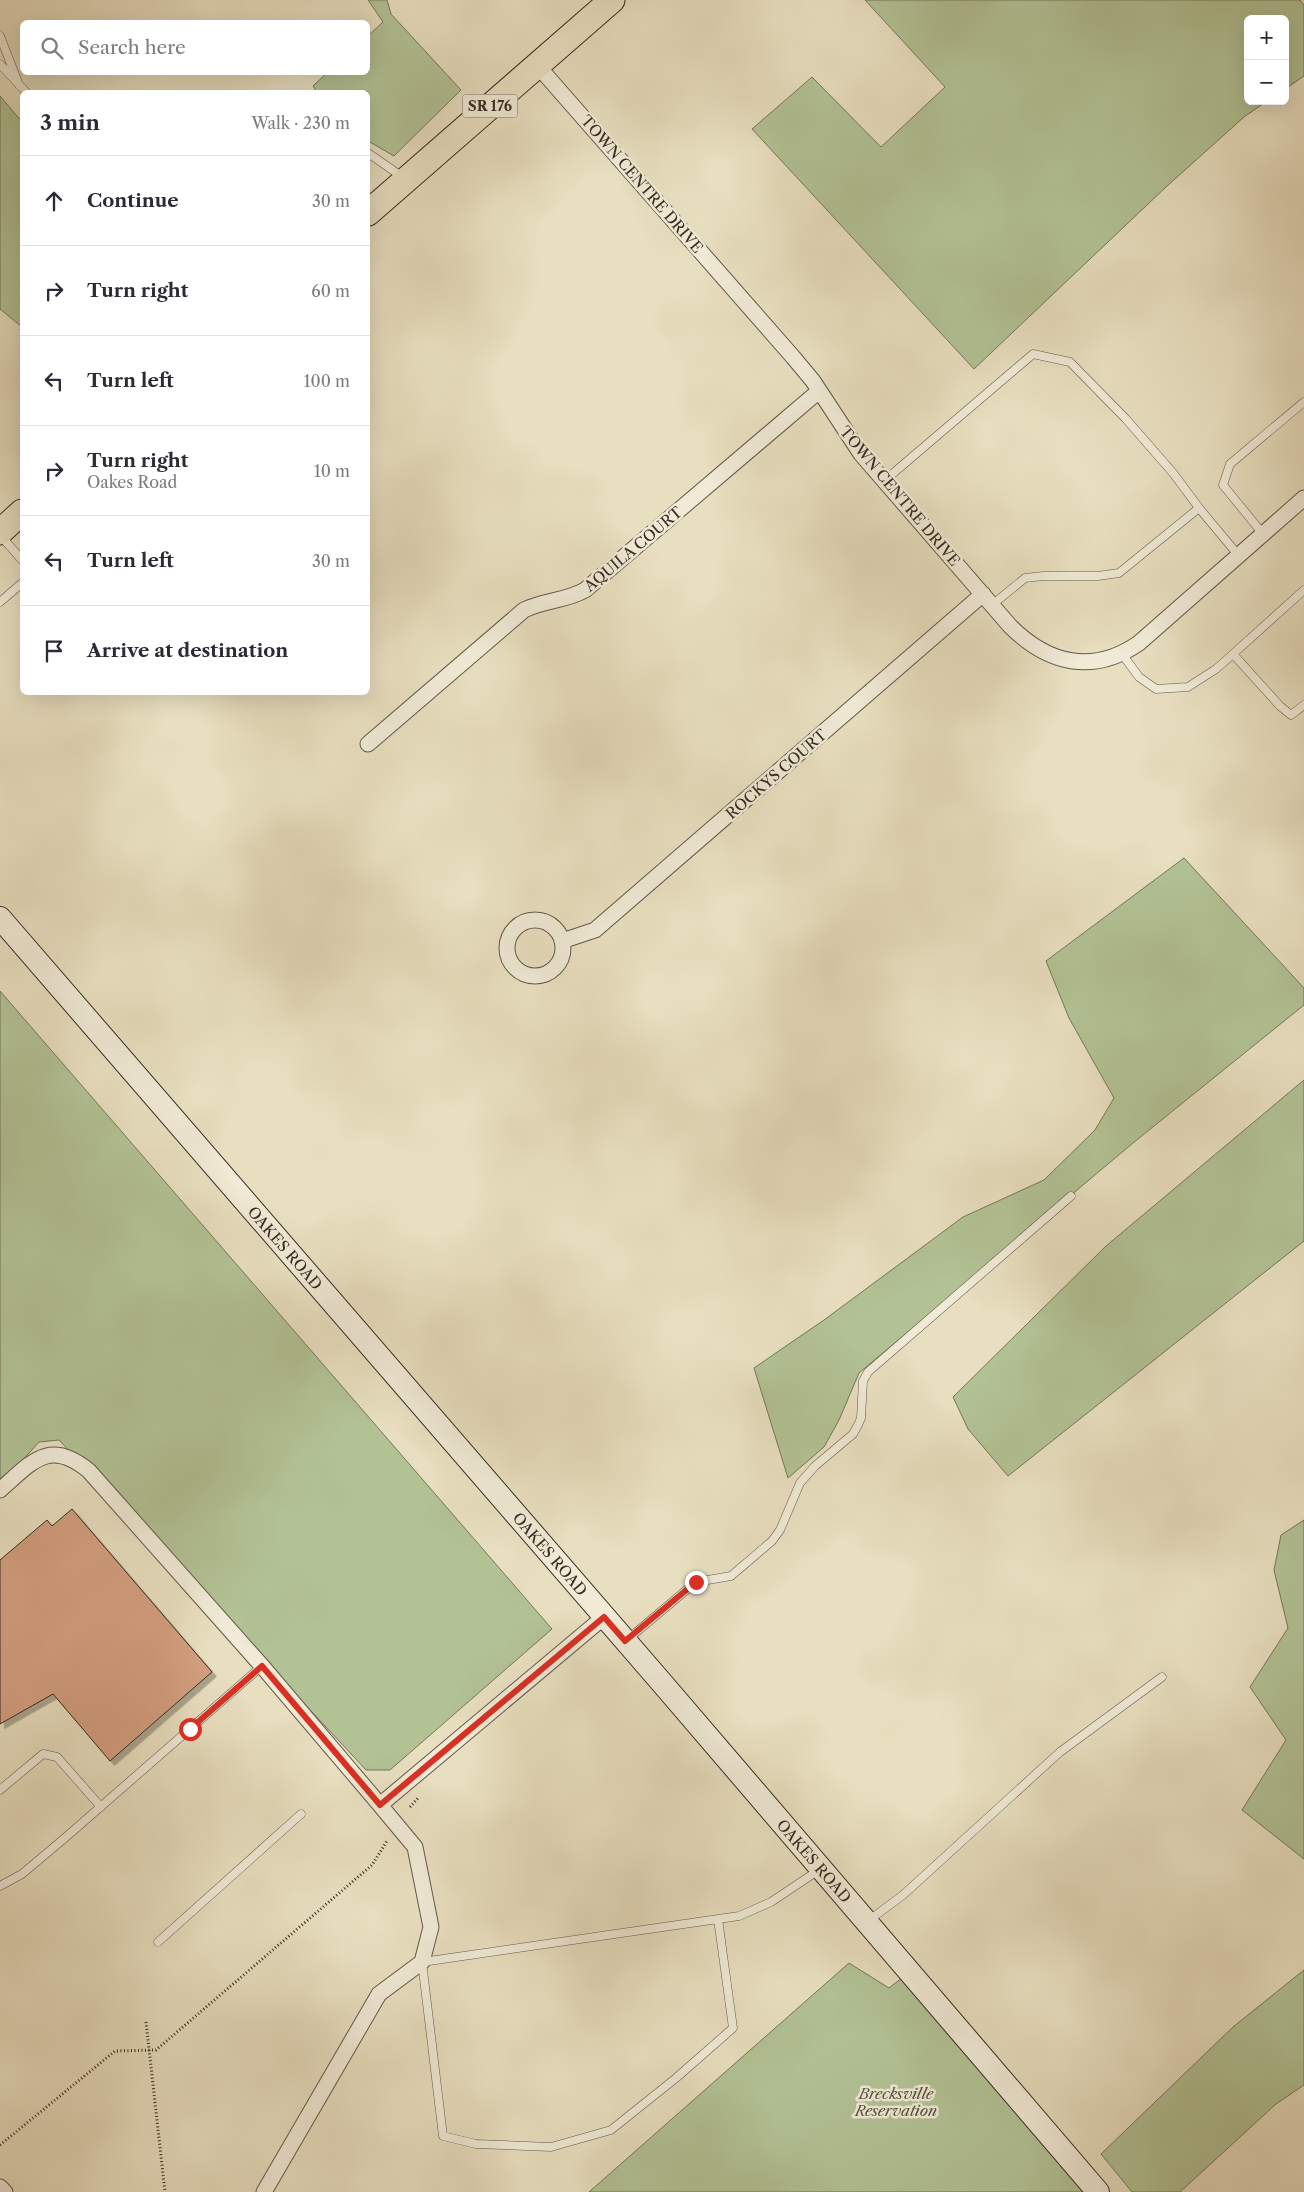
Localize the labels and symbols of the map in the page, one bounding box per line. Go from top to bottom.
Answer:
road number: SR 176 [462,94,518,118]
street label: TOWN CENTRE DRIVE [577,111,707,257]
street label: TOWN CENTRE DRIVE [836,422,964,570]
street label: AQUILA COURT [579,502,686,596]
street label: ROCKYS COURT [722,725,831,823]
street label: OAKES ROAD [244,1202,326,1294]
street label: OAKES ROAD [509,1508,591,1600]
route end [685,1571,708,1594]
route start [179,1718,202,1741]
street label: OAKES ROAD [773,1815,855,1907]
park label: Brecksville Reservation [854,2084,937,2120]

